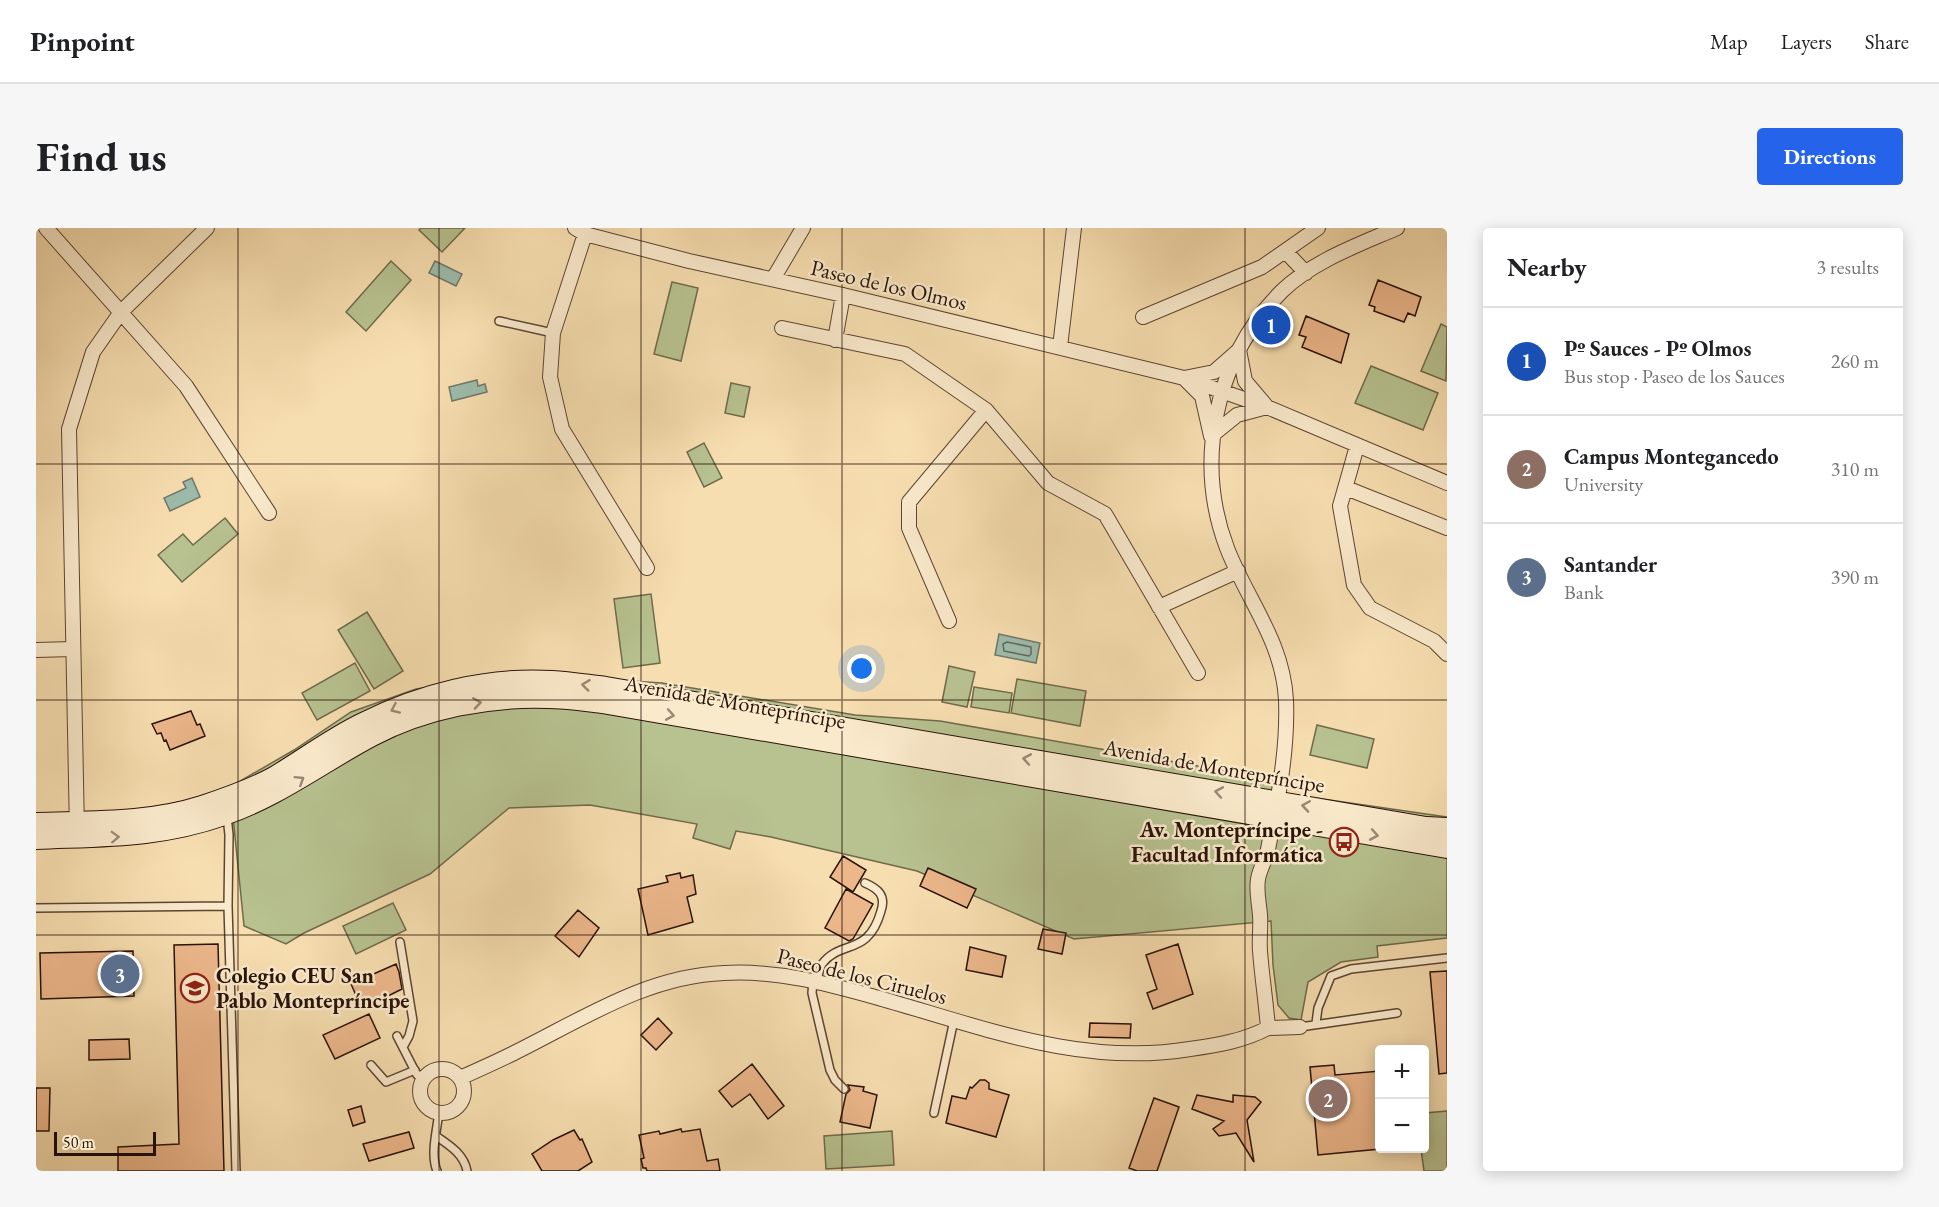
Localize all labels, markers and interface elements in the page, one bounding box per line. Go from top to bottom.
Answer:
text: Pinpoint [30,23,135,59]
text: Map [1710,28,1748,55]
text: Layers [1781,28,1832,55]
text: Share [1865,28,1909,55]
button: Directions [1757,128,1903,185]
text: Find us [36,129,167,184]
text: Nearby [1507,250,1587,284]
street label: Paseo de los Olmos [808,253,970,317]
text: 3 results [1816,254,1879,280]
pin: 1 [1252,302,1290,348]
text: Pº Sauces - Pº Olmos [1564,334,1751,363]
text: 1 [1521,348,1532,374]
text: 260 m [1831,348,1879,374]
text: Bus stop · Paseo de los Sauces [1564,363,1785,389]
text: Campus Montegancedo [1564,442,1778,471]
text: 2 [1521,456,1532,482]
text: 310 m [1831,456,1879,482]
text: University [1564,471,1643,497]
text: Santander [1564,550,1657,579]
text: 3 [1521,564,1532,590]
text: 390 m [1831,564,1879,590]
text: Bank [1564,579,1604,605]
your location [847,654,876,683]
street label: Avenida de Montepríncipe [621,668,848,736]
one-way arrow [582,679,591,692]
one-way arrow [472,698,482,710]
one-way arrow [391,701,402,713]
one-way arrow [665,708,675,721]
street label: Avenida de Montepríncipe [1100,732,1327,800]
one-way arrow [1023,753,1033,766]
one-way arrow [294,775,304,787]
one-way arrow [1215,786,1225,799]
one-way arrow [1302,801,1311,813]
place label: Av. Montepríncipe - Facultad Informática [1131,815,1323,869]
bus stop icon: Av. Montepríncipe - Facultad Informática [1328,826,1360,858]
one-way arrow [1368,828,1378,841]
one-way arrow [111,830,120,843]
street label: Paseo de los Ciruelos [774,941,950,1011]
pin: 3 [100,952,140,996]
place label: Colegio CEU San Pablo Montepríncipe [216,961,410,1015]
school or university icon: Colegio CEU San Pablo Montepríncipe [179,972,211,1004]
map controls [1375,1045,1429,1153]
button: + [1375,1045,1429,1099]
pin: 2 [1308,1076,1348,1122]
button: − [1375,1099,1429,1153]
scale bar [54,1129,156,1156]
text: 50 m [63,1132,94,1153]

